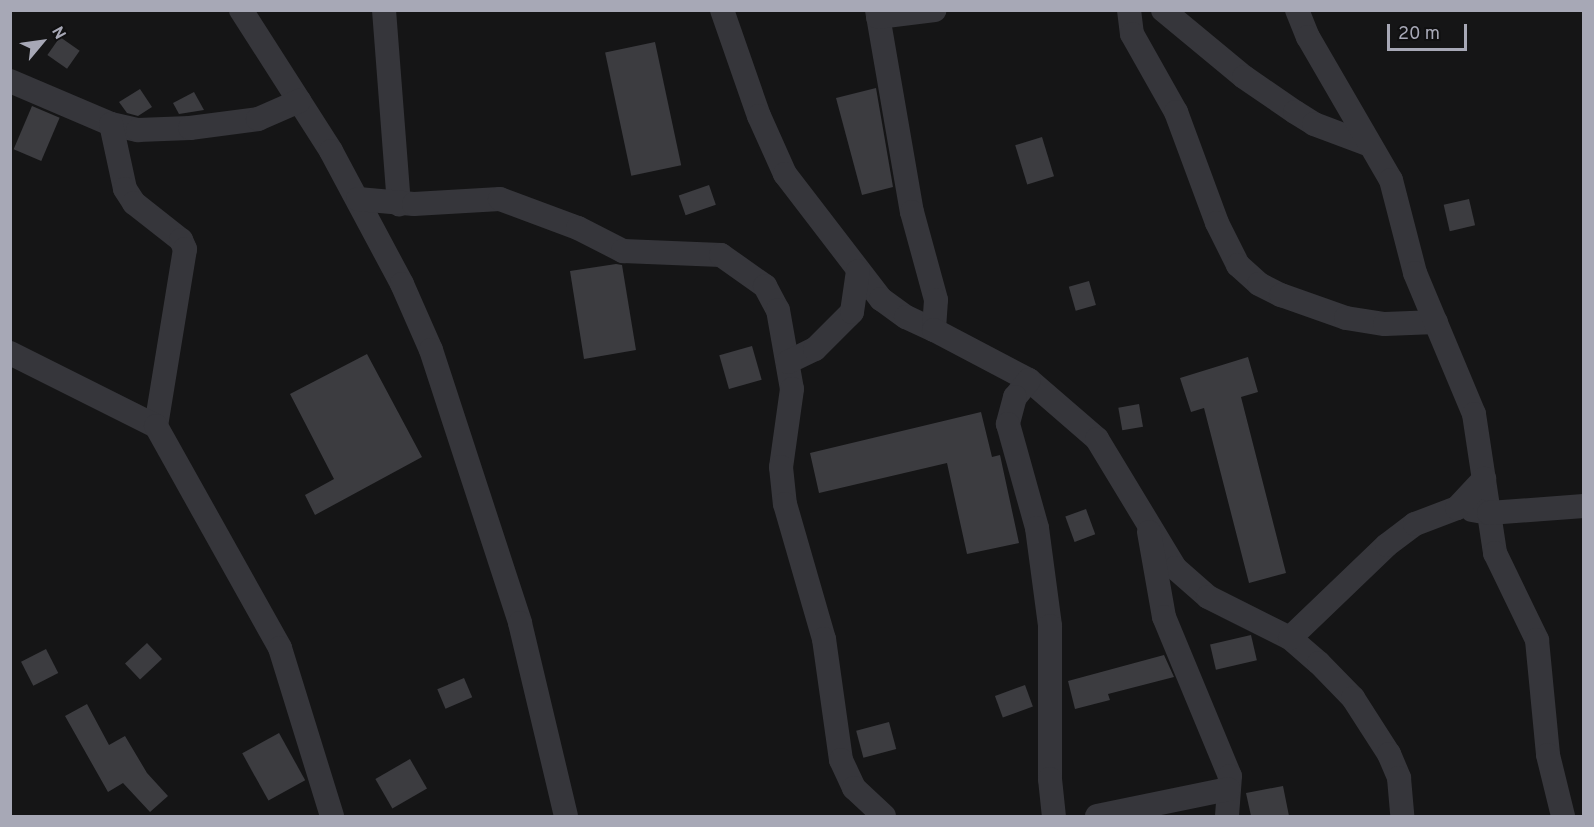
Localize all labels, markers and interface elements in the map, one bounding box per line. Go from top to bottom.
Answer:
north arrow [12,12,72,72]
scale bar [1390,12,1470,50]
text: N [46,23,69,43]
text: 20 m [1398,23,1440,46]

